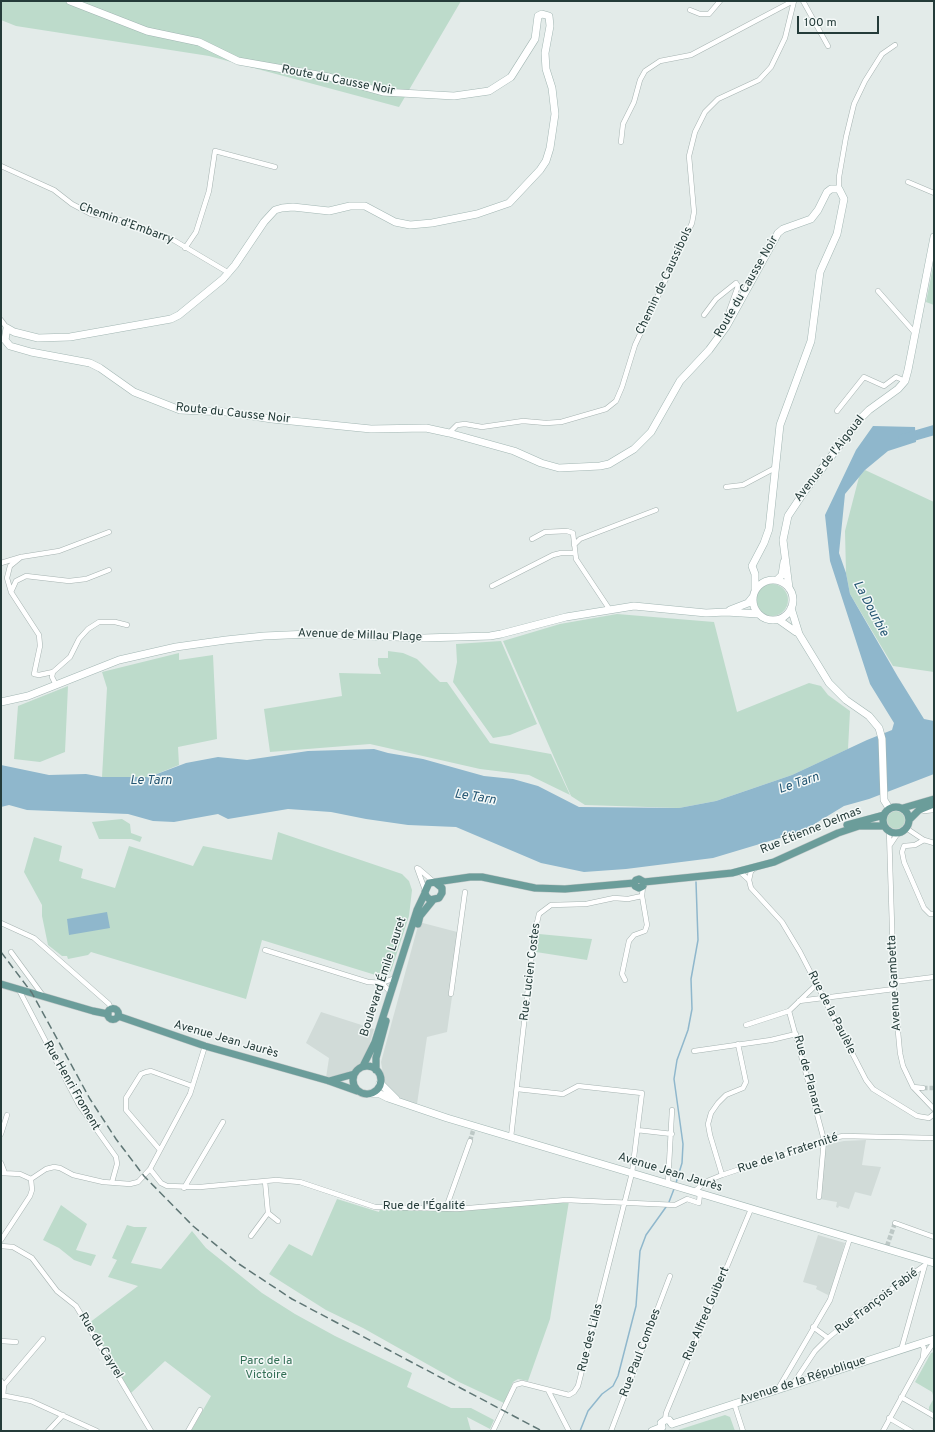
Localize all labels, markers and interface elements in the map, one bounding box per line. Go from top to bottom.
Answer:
scale bar [799,8,881,34]
text: 100 m [804,15,837,31]
street label: Route du Causse Noir [280,63,396,99]
street label: Chemin d'Embarry [77,200,175,248]
street label: Chemin de Caussibols [634,225,696,337]
street label: Route du Causse Noir [712,233,782,341]
street label: Route du Causse Noir [175,401,291,427]
street label: Avenue de l'Aigoual [792,413,868,505]
water label: La Dourbie [849,578,891,640]
street label: Avenue de Millau Plage [298,627,422,645]
water label: Le Tarn [777,770,821,798]
water label: Le Tarn [130,773,172,789]
water label: Le Tarn [453,787,497,809]
street label: Rue Étienne Delmas [758,804,864,858]
street label: Boulevard Émile Lauret [358,915,410,1039]
street label: Rue Lucien Costes [518,922,544,1022]
street label: Avenue Gambetta [885,935,905,1031]
street label: Rue de la Paulèle [804,969,858,1057]
street label: Avenue Jean Jaurès [172,1018,280,1062]
street label: Rue de Planard [790,1034,824,1116]
street label: Rue Henri Froment [40,1039,102,1133]
street label: Rue de la Fraternité [736,1131,840,1177]
street label: Avenue Jean Jaurès [616,1150,724,1196]
street label: Rue de l'Égalité [383,1200,465,1214]
street label: Rue Alfred Guibert [681,1265,733,1363]
street label: Rue François Fabié [833,1266,921,1338]
street label: Rue des Lilas [576,1302,606,1374]
street label: Rue Paul Combes [617,1307,665,1399]
street label: Rue du Cayrel [75,1310,125,1382]
street label: Avenue de la République [738,1354,868,1408]
park label: Parc de la Victoire [240,1355,292,1383]

